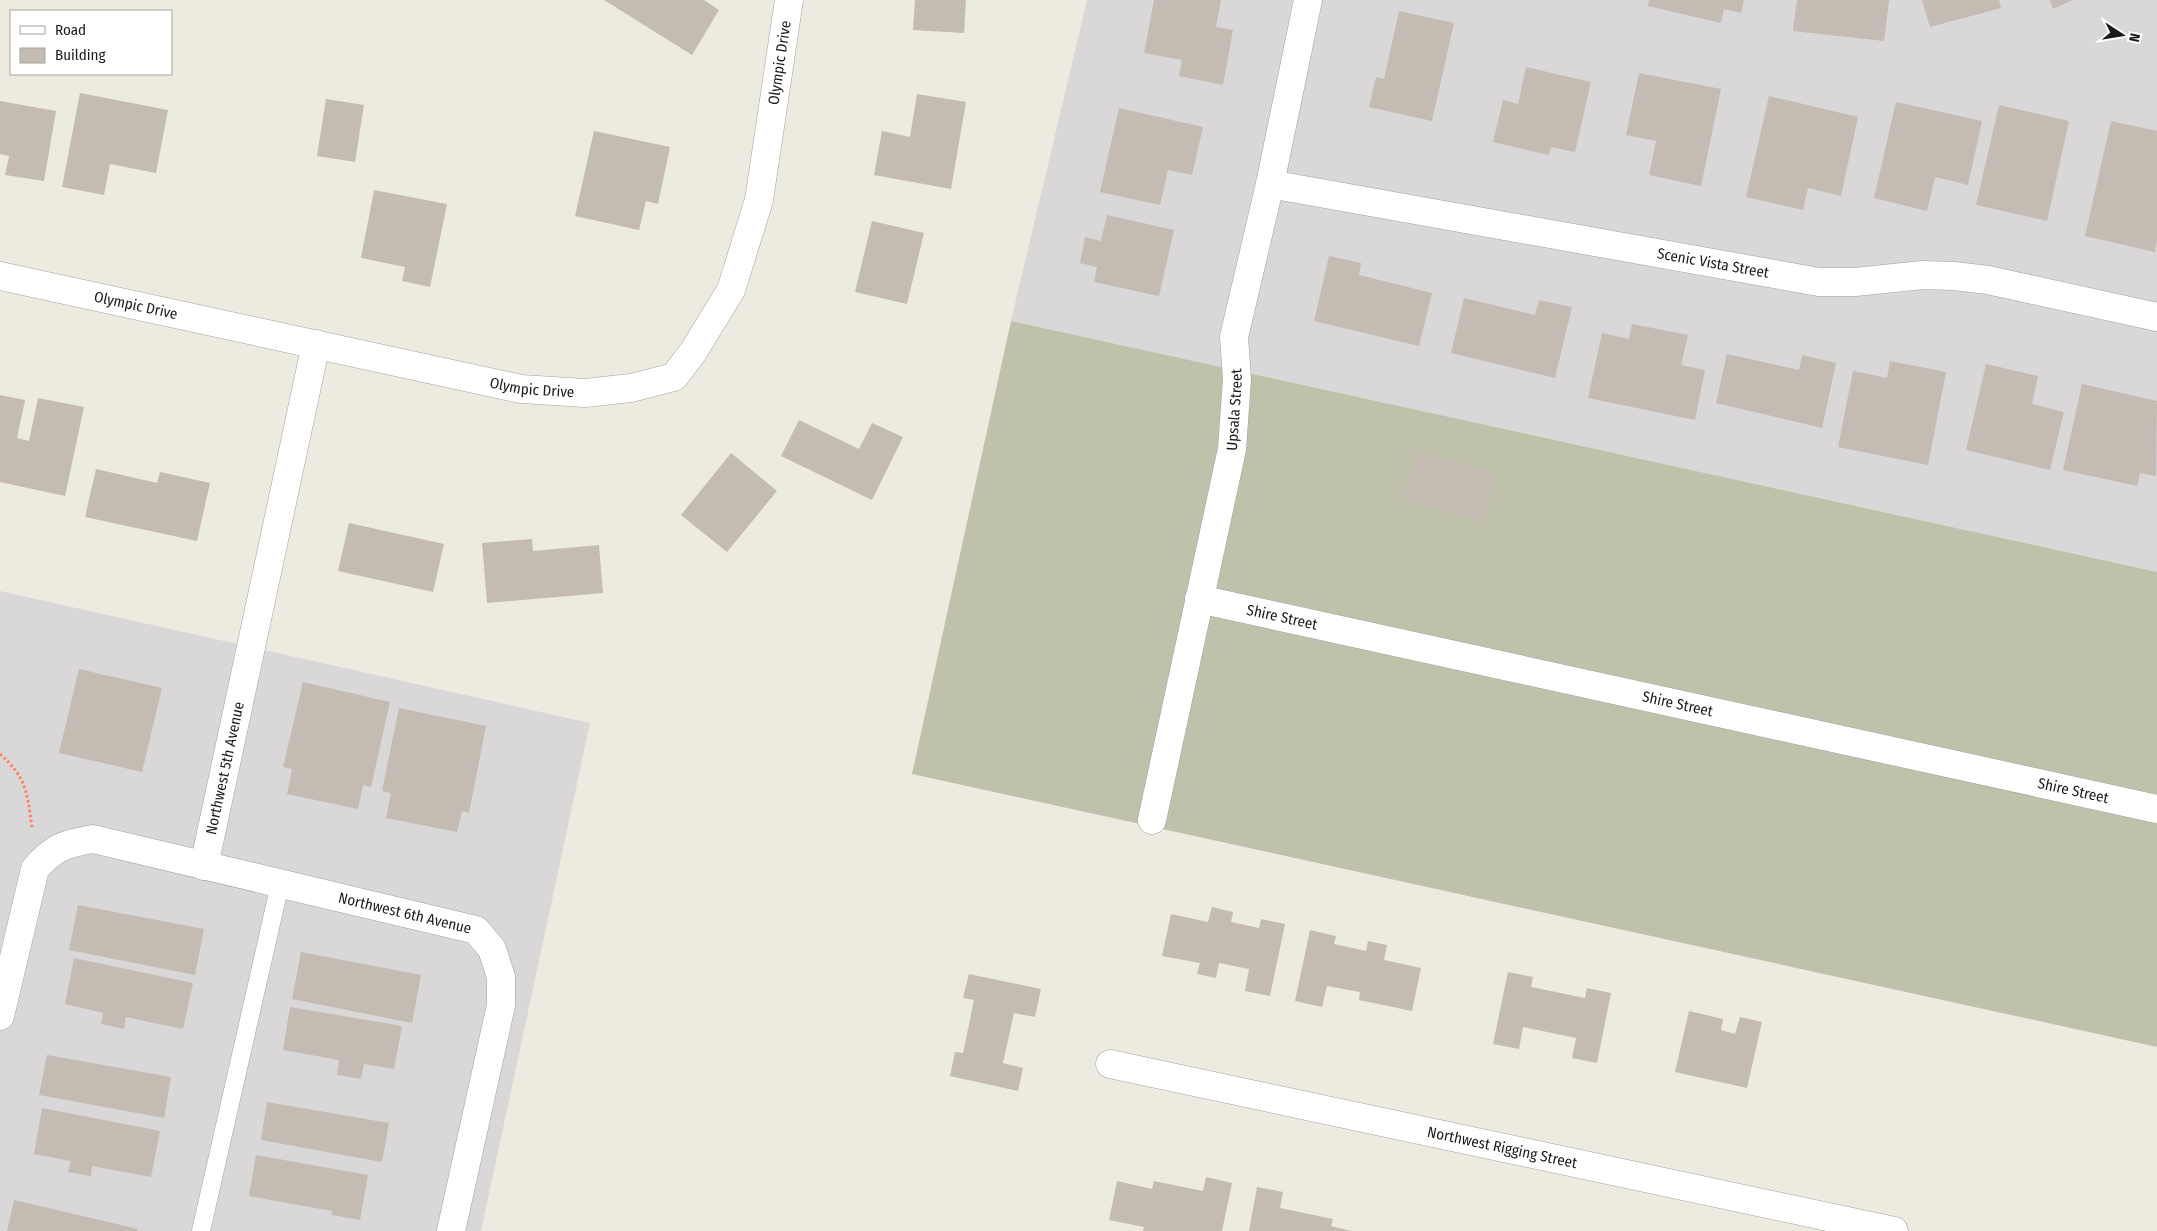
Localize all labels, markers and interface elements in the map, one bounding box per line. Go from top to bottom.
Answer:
legend [10,10,172,75]
north arrow [2097,10,2147,60]
street label: Olympic Drive [764,19,795,106]
text: Road [55,21,86,39]
text: N [2125,32,2143,43]
text: Building [55,46,106,64]
street label: Scenic Vista Street [1656,244,1770,282]
street label: Olympic Drive [92,288,179,323]
street label: Upsala Street [1223,368,1246,451]
street label: Olympic Drive [488,374,575,401]
street label: Shire Street [1245,601,1319,634]
street label: Shire Street [1641,687,1715,720]
street label: Northwest 5th Avenue [202,700,248,836]
street label: Shire Street [2036,774,2110,807]
street label: Northwest 6th Avenue [337,889,473,938]
street label: Northwest Rigging Street [1426,1123,1579,1172]

